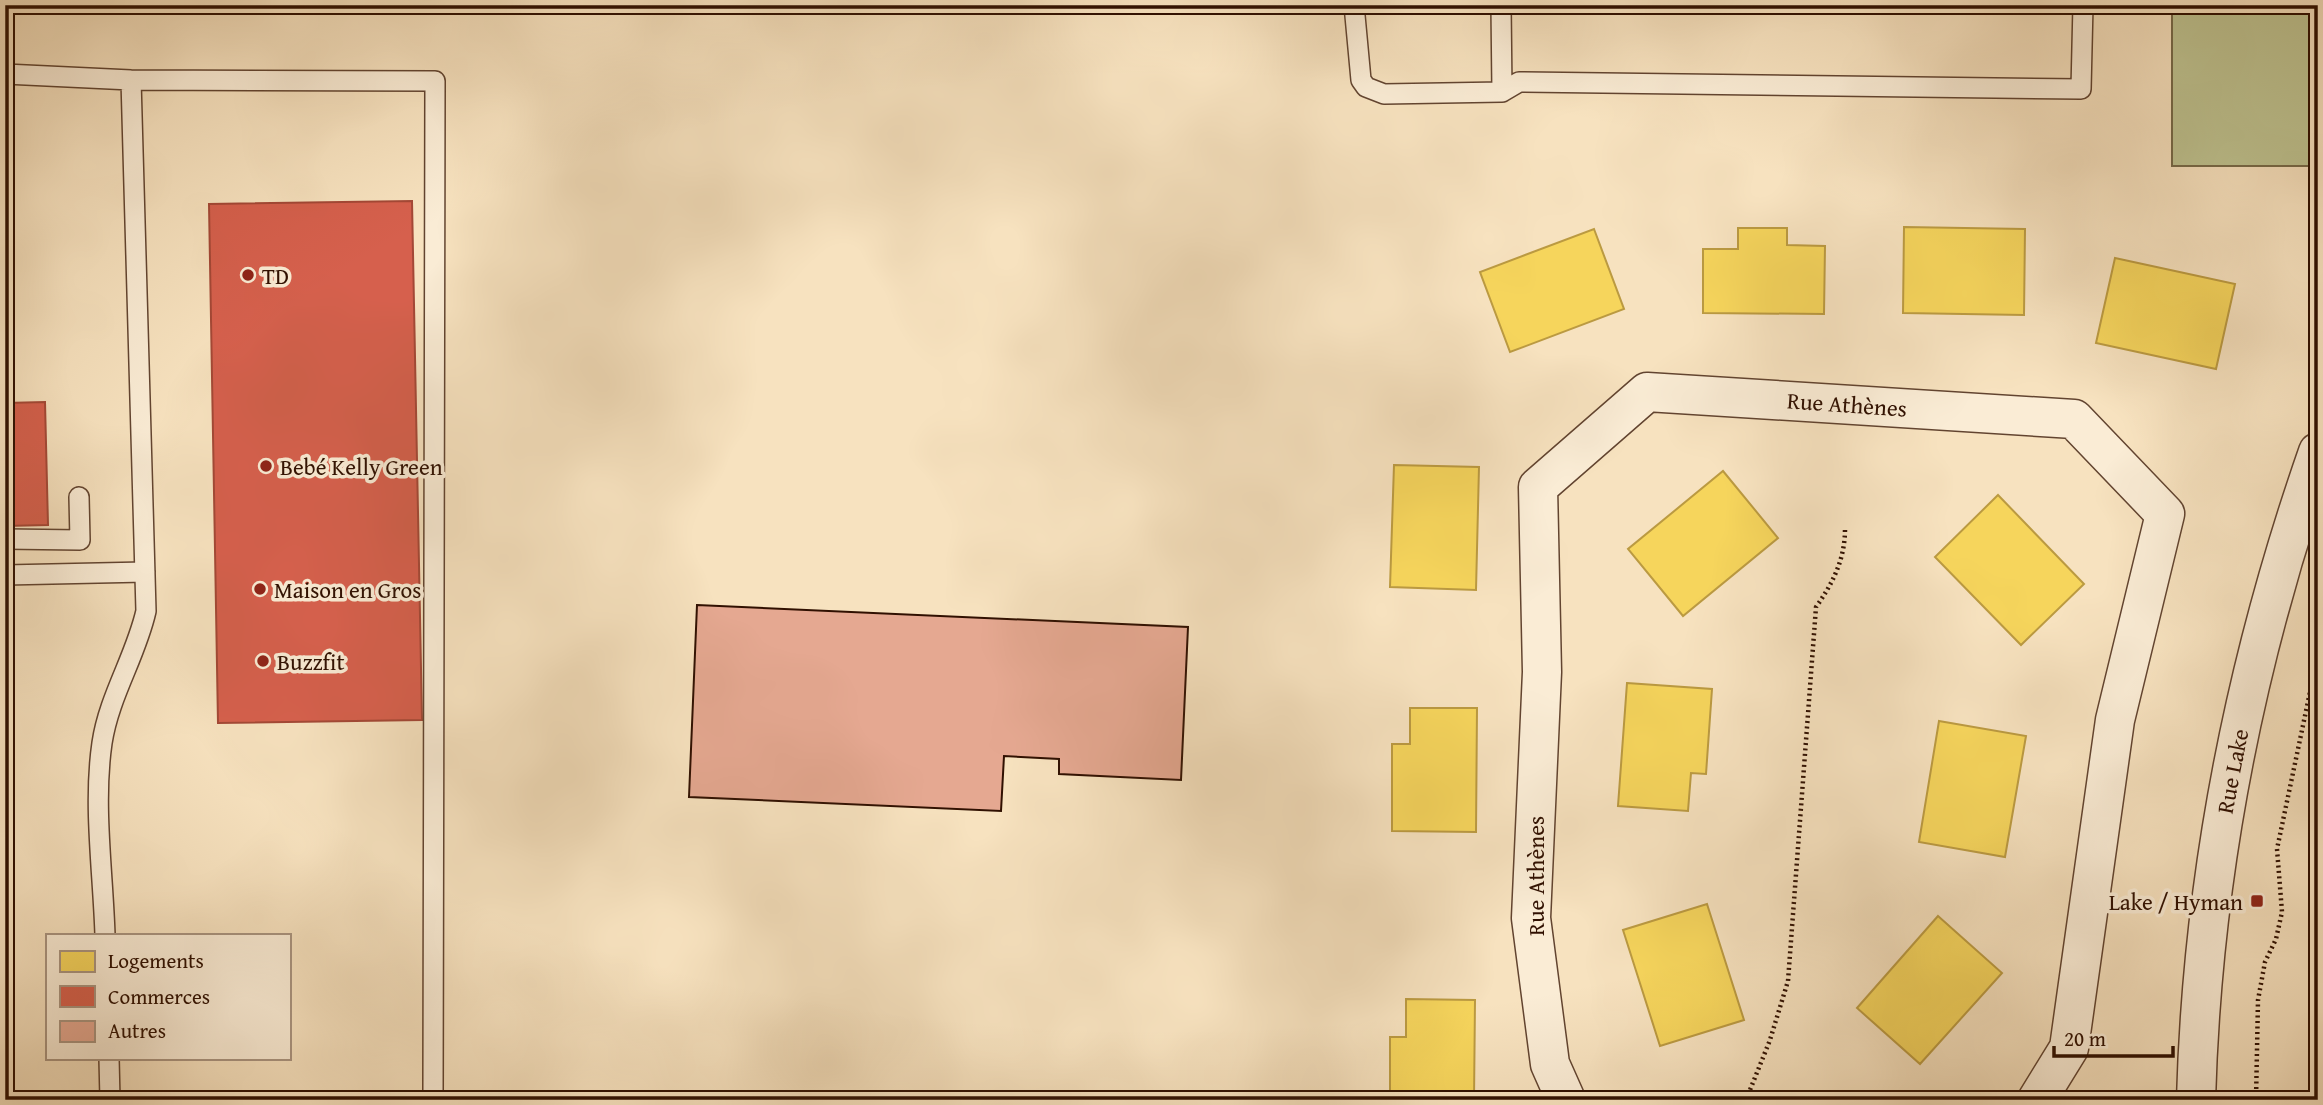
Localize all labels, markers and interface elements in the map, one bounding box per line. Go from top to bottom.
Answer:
place label: TD [262,259,289,292]
marker: TD [240,267,256,283]
street label: Rue Athènes [1786,383,1908,425]
place label: Bebé Kelly Green [280,450,443,483]
marker: Bebé Kelly Green [258,458,274,474]
place label: Maison en Gros [274,573,421,606]
marker: Maison en Gros [252,581,268,597]
place label: Buzzfit [277,645,345,678]
marker: Buzzfit [255,653,271,669]
street label: Rue Lake [2208,726,2256,816]
street label: Rue Athènes [1519,816,1552,936]
place label: Lake / Hyman [2109,885,2243,918]
marker: Lake / Hyman [2249,893,2265,909]
legend [46,934,290,1060]
text: Logements [108,945,204,976]
text: Commerces [108,981,210,1012]
scale bar [2054,1014,2172,1058]
text: Autres [108,1015,166,1046]
text: 20 m [2064,1023,2106,1054]

